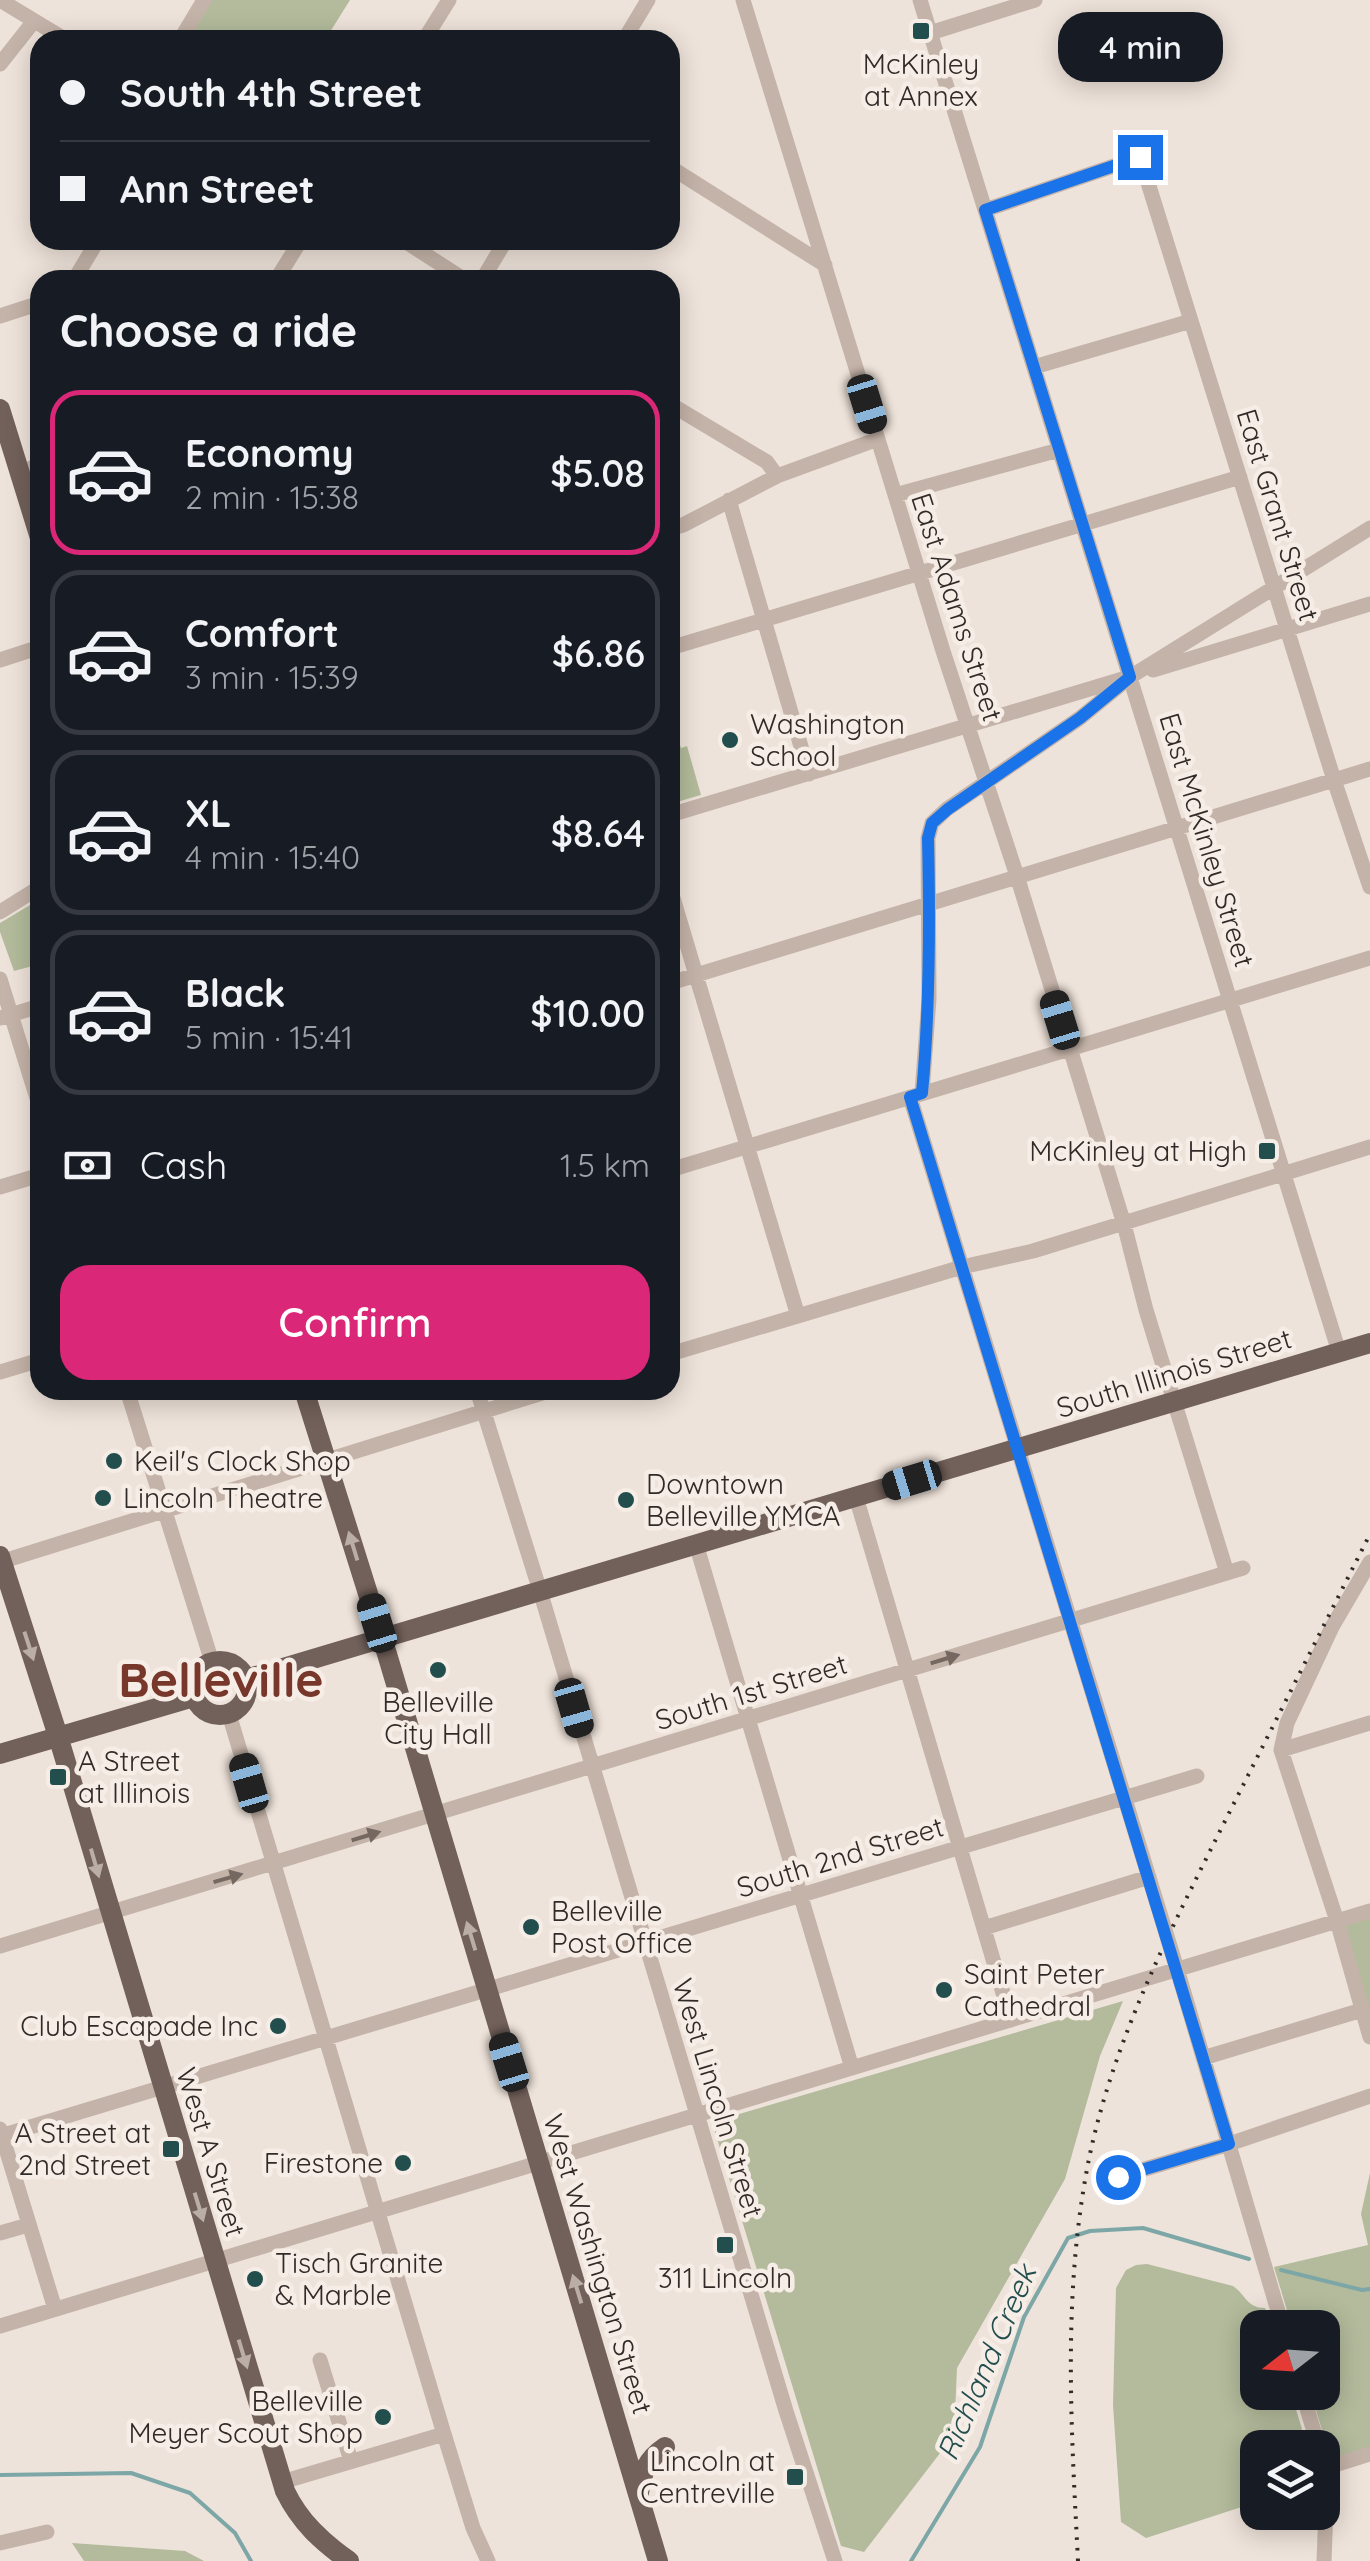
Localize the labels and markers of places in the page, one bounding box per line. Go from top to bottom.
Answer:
marker: McKinley at Annex [910,20,932,42]
place label: McKinley at Annex [863,46,979,113]
place label: Washington School [750,706,905,773]
marker: Washington School [719,729,741,751]
place label: McKinley at High [1029,1133,1247,1168]
marker: McKinley at High [1256,1140,1278,1162]
place label: Keil's Clock Shop [134,1443,351,1478]
marker: Keil's Clock Shop [103,1450,125,1472]
place label: Downtown Belleville YMCA [646,1466,840,1533]
place label: Lincoln Theatre [123,1480,323,1515]
marker: Lincoln Theatre [92,1487,114,1509]
marker: Downtown Belleville YMCA [615,1489,637,1511]
marker: Belleville City Hall [427,1659,449,1681]
place label: Belleville City Hall [382,1684,494,1751]
place label: A Street at Illinois [78,1743,190,1810]
marker: A Street at Illinois [47,1766,69,1788]
place label: Belleville Post Office [551,1893,693,1960]
marker: Belleville Post Office [520,1916,542,1938]
place label: Saint Peter Cathedral [964,1956,1104,2023]
marker: Saint Peter Cathedral [933,1979,955,2001]
place label: Club Escapade Inc [20,2008,258,2043]
marker: Club Escapade Inc [267,2015,289,2037]
place label: A Street at 2nd Street [15,2115,151,2182]
marker: A Street at 2nd Street [160,2138,182,2160]
place label: Firestone [264,2145,383,2180]
marker: Firestone [392,2152,414,2174]
marker: 311 Lincoln [714,2234,736,2256]
place label: Tisch Granite & Marble [275,2245,443,2312]
place label: 311 Lincoln [658,2260,792,2295]
marker: Tisch Granite & Marble [244,2268,266,2290]
place label: Belleville Meyer Scout Shop [128,2383,363,2450]
marker: Belleville Meyer Scout Shop [372,2406,394,2428]
place label: Lincoln at Centreville [640,2443,775,2510]
marker: Lincoln at Centreville [784,2466,806,2488]

